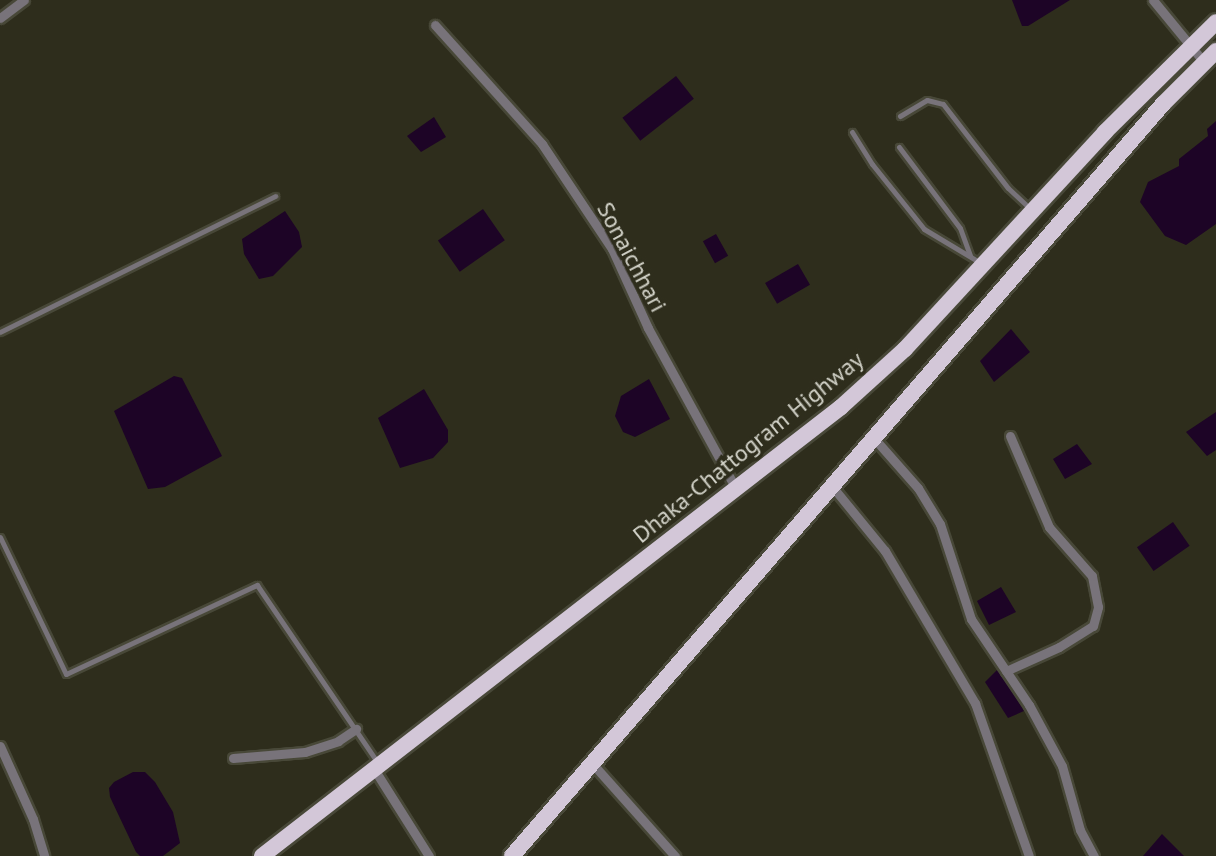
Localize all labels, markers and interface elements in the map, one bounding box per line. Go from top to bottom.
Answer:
street label: Sonaichhari [591,197,673,317]
street label: Dhaka-Chattogram Highway [627,345,869,549]

